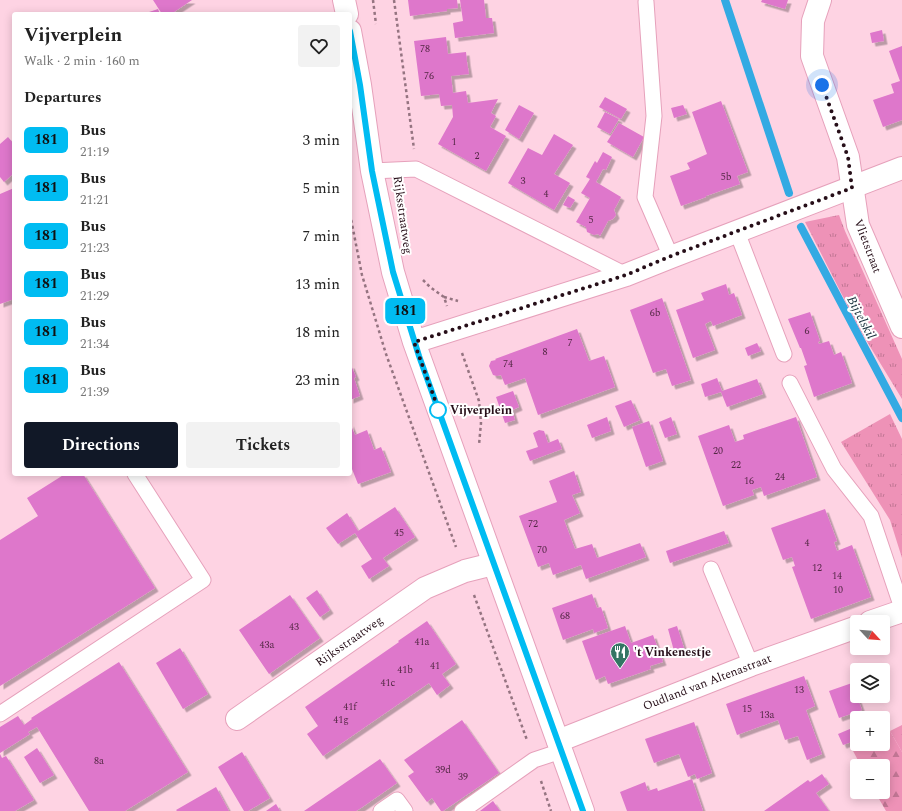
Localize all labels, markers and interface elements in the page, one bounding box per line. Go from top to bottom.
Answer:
text: Vijverplein [24,21,122,50]
button: heart [298,25,340,67]
house number: 78 [420,41,430,57]
text: Walk · 2 min · 160 m [24,51,140,71]
house number: 76 [424,68,434,84]
your location [812,75,832,95]
text: Departures [24,86,102,109]
text: Bus [80,119,106,142]
text: 181 [34,129,58,150]
text: 3 min [302,129,340,152]
house number: 1 [452,134,457,150]
text: 21:19 [80,142,109,162]
house number: 2 [475,148,480,164]
text: Bus [80,167,106,190]
house number: 5b [721,169,732,185]
house number: 3 [521,173,526,189]
street label: Rijksstraatweg [388,175,417,255]
text: 181 [34,177,58,198]
text: 5 min [302,177,340,200]
house number: 4 [544,186,549,202]
text: 21:21 [80,190,109,210]
house number: 5 [589,212,594,228]
text: Bus [80,215,106,238]
street label: Vlietstraat [849,216,887,276]
text: 181 [34,225,58,246]
text: 7 min [302,225,340,248]
text: 21:23 [80,238,109,258]
text: Bus [80,263,106,286]
text: 181 [34,273,58,294]
text: 13 min [295,273,340,296]
text: 21:29 [80,286,109,306]
water label: Bijtelskil [841,292,881,343]
line badge: 181 [382,298,428,324]
text: 181 [393,300,417,321]
house number: 6b [650,305,661,321]
text: Bus [80,311,106,334]
text: 181 [34,321,58,342]
text: 18 min [295,321,340,344]
house number: 6 [805,323,810,339]
text: 21:34 [80,334,109,354]
house number: 7 [568,335,573,351]
house number: 8 [543,344,548,360]
house number: 74 [503,356,513,372]
text: Bus [80,359,106,382]
text: 181 [34,369,58,390]
text: 23 min [295,369,340,392]
text: 21:39 [80,382,109,402]
marker: Vijverplein [429,401,447,419]
place label: Vijverplein [450,401,513,420]
button: Directions [24,422,178,468]
button: Tickets [186,422,340,468]
house number: 20 [713,443,723,459]
house number: 22 [731,457,741,473]
house number: 24 [775,469,785,485]
house number: 16 [744,473,754,489]
house number: 72 [528,516,538,532]
house number: 45 [394,525,404,541]
house number: 4 [805,535,810,551]
house number: 70 [537,542,547,558]
house number: 12 [812,560,822,576]
house number: 14 [832,568,842,584]
house number: 10 [833,582,843,598]
house number: 68 [560,608,570,624]
street label: Rijksstraatweg [312,611,387,672]
north arrow [850,615,890,655]
map controls [850,615,890,799]
house number: 43 [289,619,299,635]
house number: 41a [415,634,430,650]
house number: 43a [260,637,275,653]
restaurant icon: 't Vinkenestje [609,641,631,669]
place label: 't Vinkenestje [634,643,711,662]
street label: Oudland van Altenastraat [640,649,774,716]
house number: 41 [430,658,440,674]
house number: 41b [397,662,413,678]
button: layers [850,663,890,703]
house number: 41c [381,675,396,691]
house number: 13 [794,682,804,698]
house number: 41f [343,699,358,715]
house number: 15 [742,701,752,717]
house number: 13a [760,707,775,723]
button: + [850,711,890,751]
house number: 41g [333,712,349,728]
house number: 8a [94,753,104,769]
button: − [850,759,890,799]
house number: 39d [435,762,451,778]
house number: 39 [458,769,468,785]

